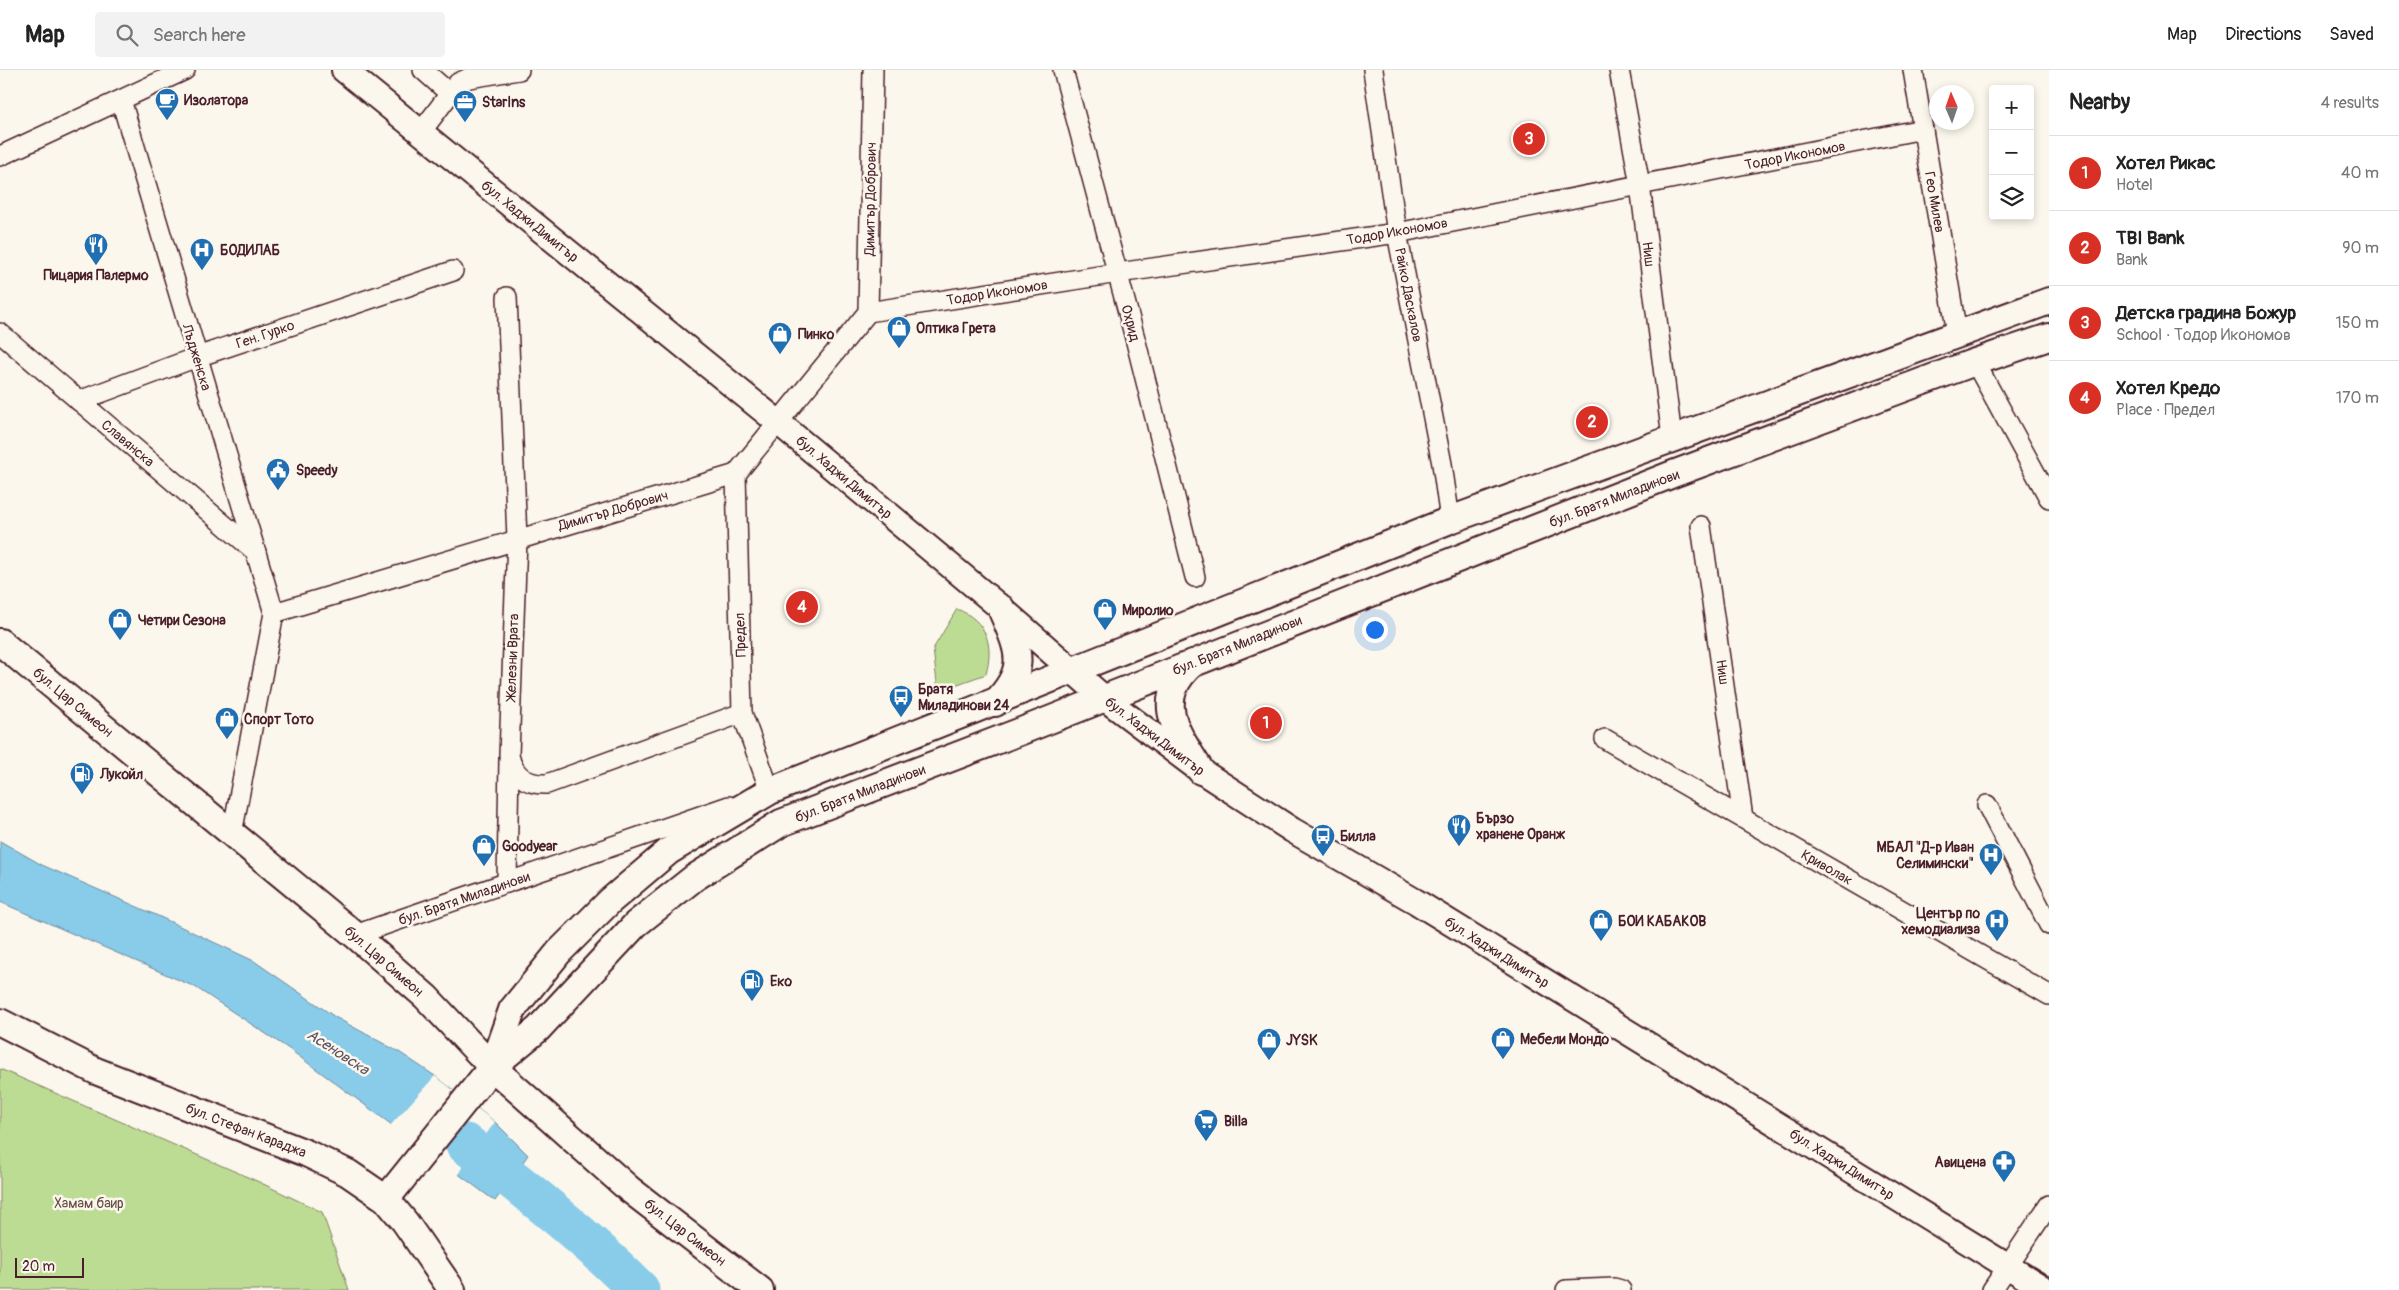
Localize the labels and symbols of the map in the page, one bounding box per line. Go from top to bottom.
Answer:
north arrow [1929,85,1974,130]
cafe icon: Изолатора [154,87,180,121]
office icon: StarIns [452,89,478,123]
place label: Изолатора [184,92,249,109]
place label: StarIns [482,94,526,111]
pin: 3 [1513,120,1545,158]
street label: Тодор Икономов [1743,137,1847,174]
street label: Димитър Добрович [861,142,880,257]
street label: Гео Милев [1921,170,1948,234]
street label: бул. Хаджи Димитър [478,177,582,266]
street label: Тодор Икономов [1345,214,1449,249]
restaurant icon: Пицария Палермо [83,232,109,266]
hospital icon: БОДИЛАБ [189,237,215,271]
street label: Ниш [1639,241,1658,268]
place label: БОДИЛАБ [220,242,280,259]
street label: Райко Даскалов [1391,247,1426,344]
place label: Пицария Палермо [44,267,149,284]
street label: Тодор Икономов [945,276,1049,309]
street label: Охрид [1118,303,1144,344]
shop icon: Оптика Грета [886,315,912,349]
street label: Ген. Гурко [234,316,297,352]
place label: Оптика Грета [916,320,996,337]
street label: Лъдженска [178,321,215,393]
shop icon: Пинко [767,321,793,355]
place label: Пинко [798,326,835,343]
pin: 2 [1576,403,1608,441]
street label: Славянска [98,416,158,470]
street label: бул. Хаджи Димитър [792,432,896,523]
public building icon: Speedy [265,457,291,491]
place label: Speedy [296,462,337,479]
street label: бул. Братя Миладинови [1547,466,1682,531]
street label: Димитър Добрович [555,487,670,535]
pin: 4 [786,588,818,626]
shop icon: Миролио [1092,597,1118,631]
place label: Миролио [1122,602,1174,619]
shop icon: Четири Сезона [107,607,133,641]
place label: Четири Сезона [138,612,226,629]
street label: Предел [731,612,750,658]
street label: бул. Братя Миладинови [1170,612,1304,679]
street label: Железни Врата [502,613,523,703]
your location [1362,617,1388,643]
street label: Ниш [1712,659,1733,686]
street label: бул. Цар Симеон [29,664,116,741]
place label: Братя Миладинови 24 [918,681,1010,714]
bus stop icon: Братя Миладинови 24 [888,684,914,718]
street label: бул. Хаджи Димитър [1101,693,1208,780]
pin: 1 [1250,704,1282,742]
shop icon: Спорт Тото [214,706,240,740]
place label: Спорт Тото [244,711,314,728]
fuel station icon: Лукойл [69,761,95,795]
street label: бул. Братя Миладинови [793,761,928,826]
place label: Лукойл [99,766,143,783]
place label: Бързо хранене Оранж [1475,810,1566,843]
restaurant icon: Бързо хранене Оранж [1446,813,1472,847]
bus stop icon: Билла [1310,823,1336,857]
place label: Билла [1340,828,1376,845]
shop icon: Goodyear [471,833,497,867]
place label: Goodyear [502,838,558,855]
place label: МБАЛ "Д-р Иван Селимински" [1877,839,1974,872]
hospital icon: МБАЛ "Д-р Иван Селимински" [1978,842,2004,876]
street label: Криволак [1798,846,1855,889]
street label: бул. Братя Миладинови [396,868,532,929]
place label: Център по хемодиализа [1900,905,1980,938]
shop icon: БОИ КАБАКОВ [1588,908,1614,942]
hospital icon: Център по хемодиализа [1984,908,2010,942]
street label: бул. Хаджи Димитър [1441,913,1553,992]
place label: БОИ КАБАКОВ [1618,913,1706,930]
street label: бул. Цар Симеон [341,922,427,1000]
fuel station icon: Еко [739,968,765,1002]
place label: Еко [770,973,793,990]
water label: Асеновска [303,1025,373,1080]
shop icon: Мебели Мондо [1490,1026,1516,1060]
shop icon: JYSK [1256,1027,1282,1061]
place label: Мебели Мондо [1520,1031,1610,1048]
place label: JYSK [1286,1032,1318,1049]
street label: бул. Стефан Караджа [183,1100,309,1161]
supermarket icon: Billa [1193,1108,1219,1142]
place label: Billa [1224,1113,1248,1130]
street label: бул. Хаджи Димитър [1786,1125,1898,1204]
pharmacy icon: Авицена [1991,1149,2017,1183]
place label: Авицена [1935,1154,1986,1171]
park label: Хамам баир [54,1195,124,1212]
street label: бул. Цар Симеон [640,1195,729,1270]
scale bar [15,1255,84,1278]

